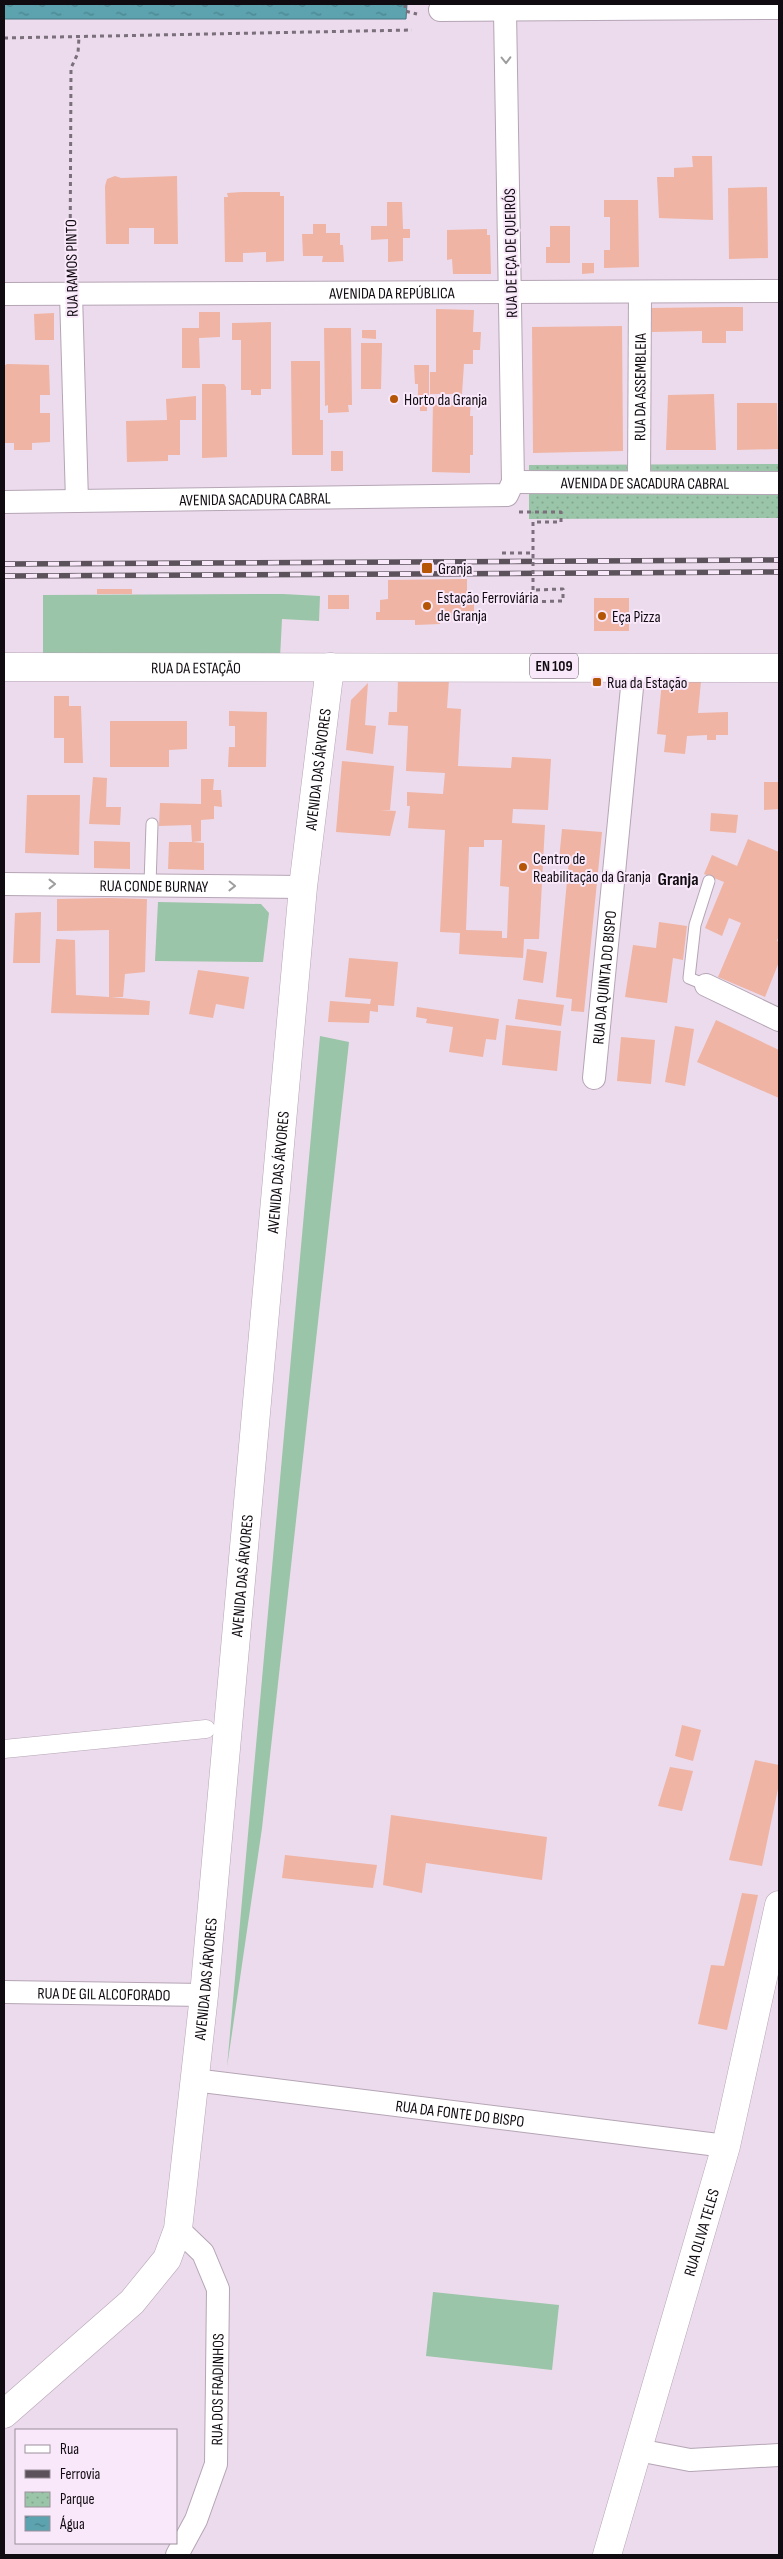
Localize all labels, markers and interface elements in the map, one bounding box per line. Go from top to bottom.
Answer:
one-way arrow [501,56,512,64]
street label: RUA DE EÇA DE QUEIRÓS [501,188,522,318]
street label: RUA RAMOS PINTO [62,219,83,317]
street label: AVENIDA DA REPÚBLICA [328,284,455,304]
street label: RUA DA ASSEMBLEIA [631,333,651,441]
place label: Horto da Granja [404,391,487,410]
marker: Horto da Granja [388,393,400,405]
street label: AVENIDA DE SACADURA CABRAL [560,474,729,494]
street label: AVENIDA SACADURA CABRAL [178,489,331,511]
place label: Granja [438,560,472,579]
marker: Granja [420,561,434,575]
place label: Estação Ferroviária de Granja [437,589,539,626]
marker: Estação Ferroviária de Granja [421,600,433,612]
place label: Eça Pizza [612,608,661,627]
marker: Eça Pizza [596,610,608,622]
road number: EN 109 [530,654,578,678]
street label: RUA DA ESTAÇÃO [151,659,241,678]
place label: Rua da Estação [607,674,687,693]
marker: Rua da Estação [591,676,603,688]
street label: AVENIDA DAS ÁRVORES [302,707,336,832]
place label: Centro de Reabilitação da Granja [533,850,651,887]
marker: Centro de Reabilitação da Granja [517,861,529,873]
district label: Granja [657,869,699,890]
street label: RUA CONDE BURNAY [100,877,209,897]
one-way arrow [49,879,57,889]
one-way arrow [229,881,237,891]
street label: RUA DA QUINTA DO BISPO [589,910,621,1045]
street label: AVENIDA DAS ÁRVORES [264,1110,294,1235]
street label: AVENIDA DAS ÁRVORES [228,1514,258,1639]
street label: AVENIDA DAS ÁRVORES [191,1917,222,2042]
street label: RUA DE GIL ALCOFORADO [37,1985,171,2005]
street label: RUA DA FONTE DO BISPO [394,2097,525,2132]
street label: RUA OLIVA TELES [681,2187,724,2279]
street label: RUA DOS FRADINHOS [208,2333,228,2445]
legend [15,2429,178,2544]
text: Rua [60,2440,79,2459]
text: Ferrovia [60,2465,101,2484]
text: Parque [60,2490,95,2509]
text: Água [59,2515,85,2534]

